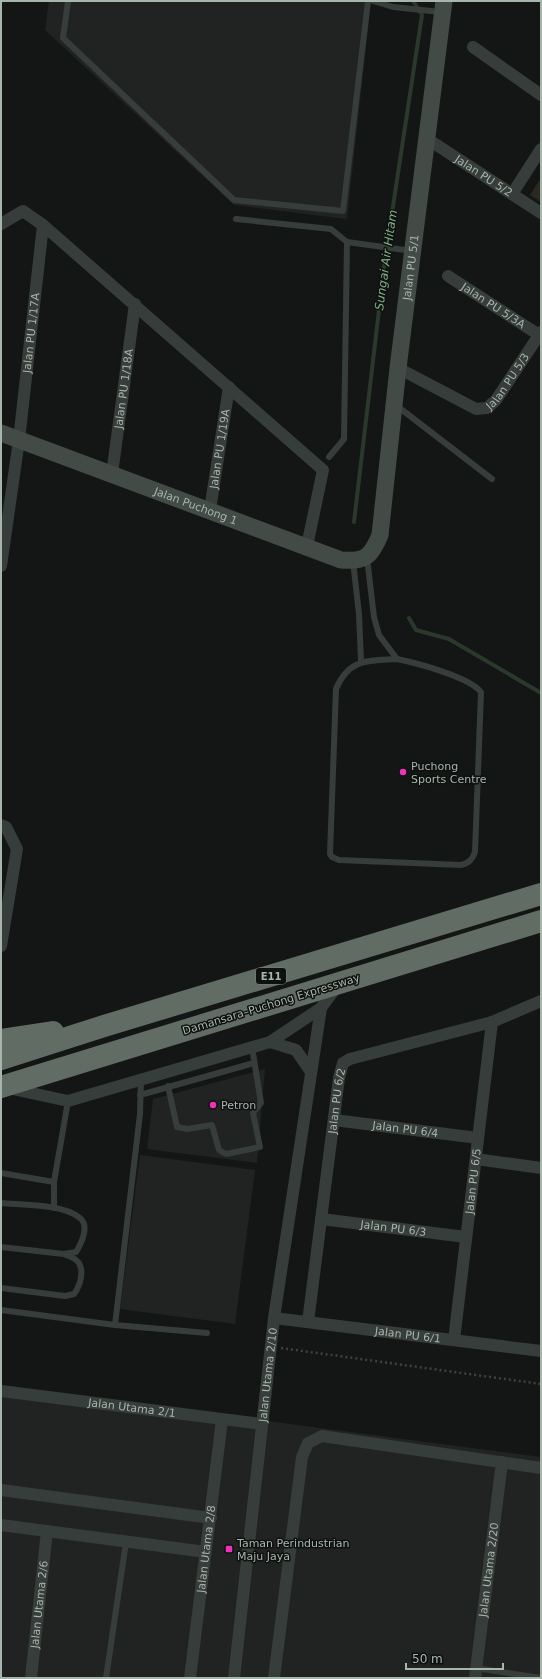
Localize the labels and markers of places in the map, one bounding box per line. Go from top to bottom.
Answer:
place label: Puchong Sports Centre [411,760,487,786]
marker: Puchong Sports Centre [398,767,408,777]
place label: Petron [221,1099,256,1112]
marker: Petron [208,1100,218,1110]
place label: Taman Perindustrian Maju Jaya [236,1537,349,1563]
marker: Taman Perindustrian Maju Jaya [224,1544,234,1554]

